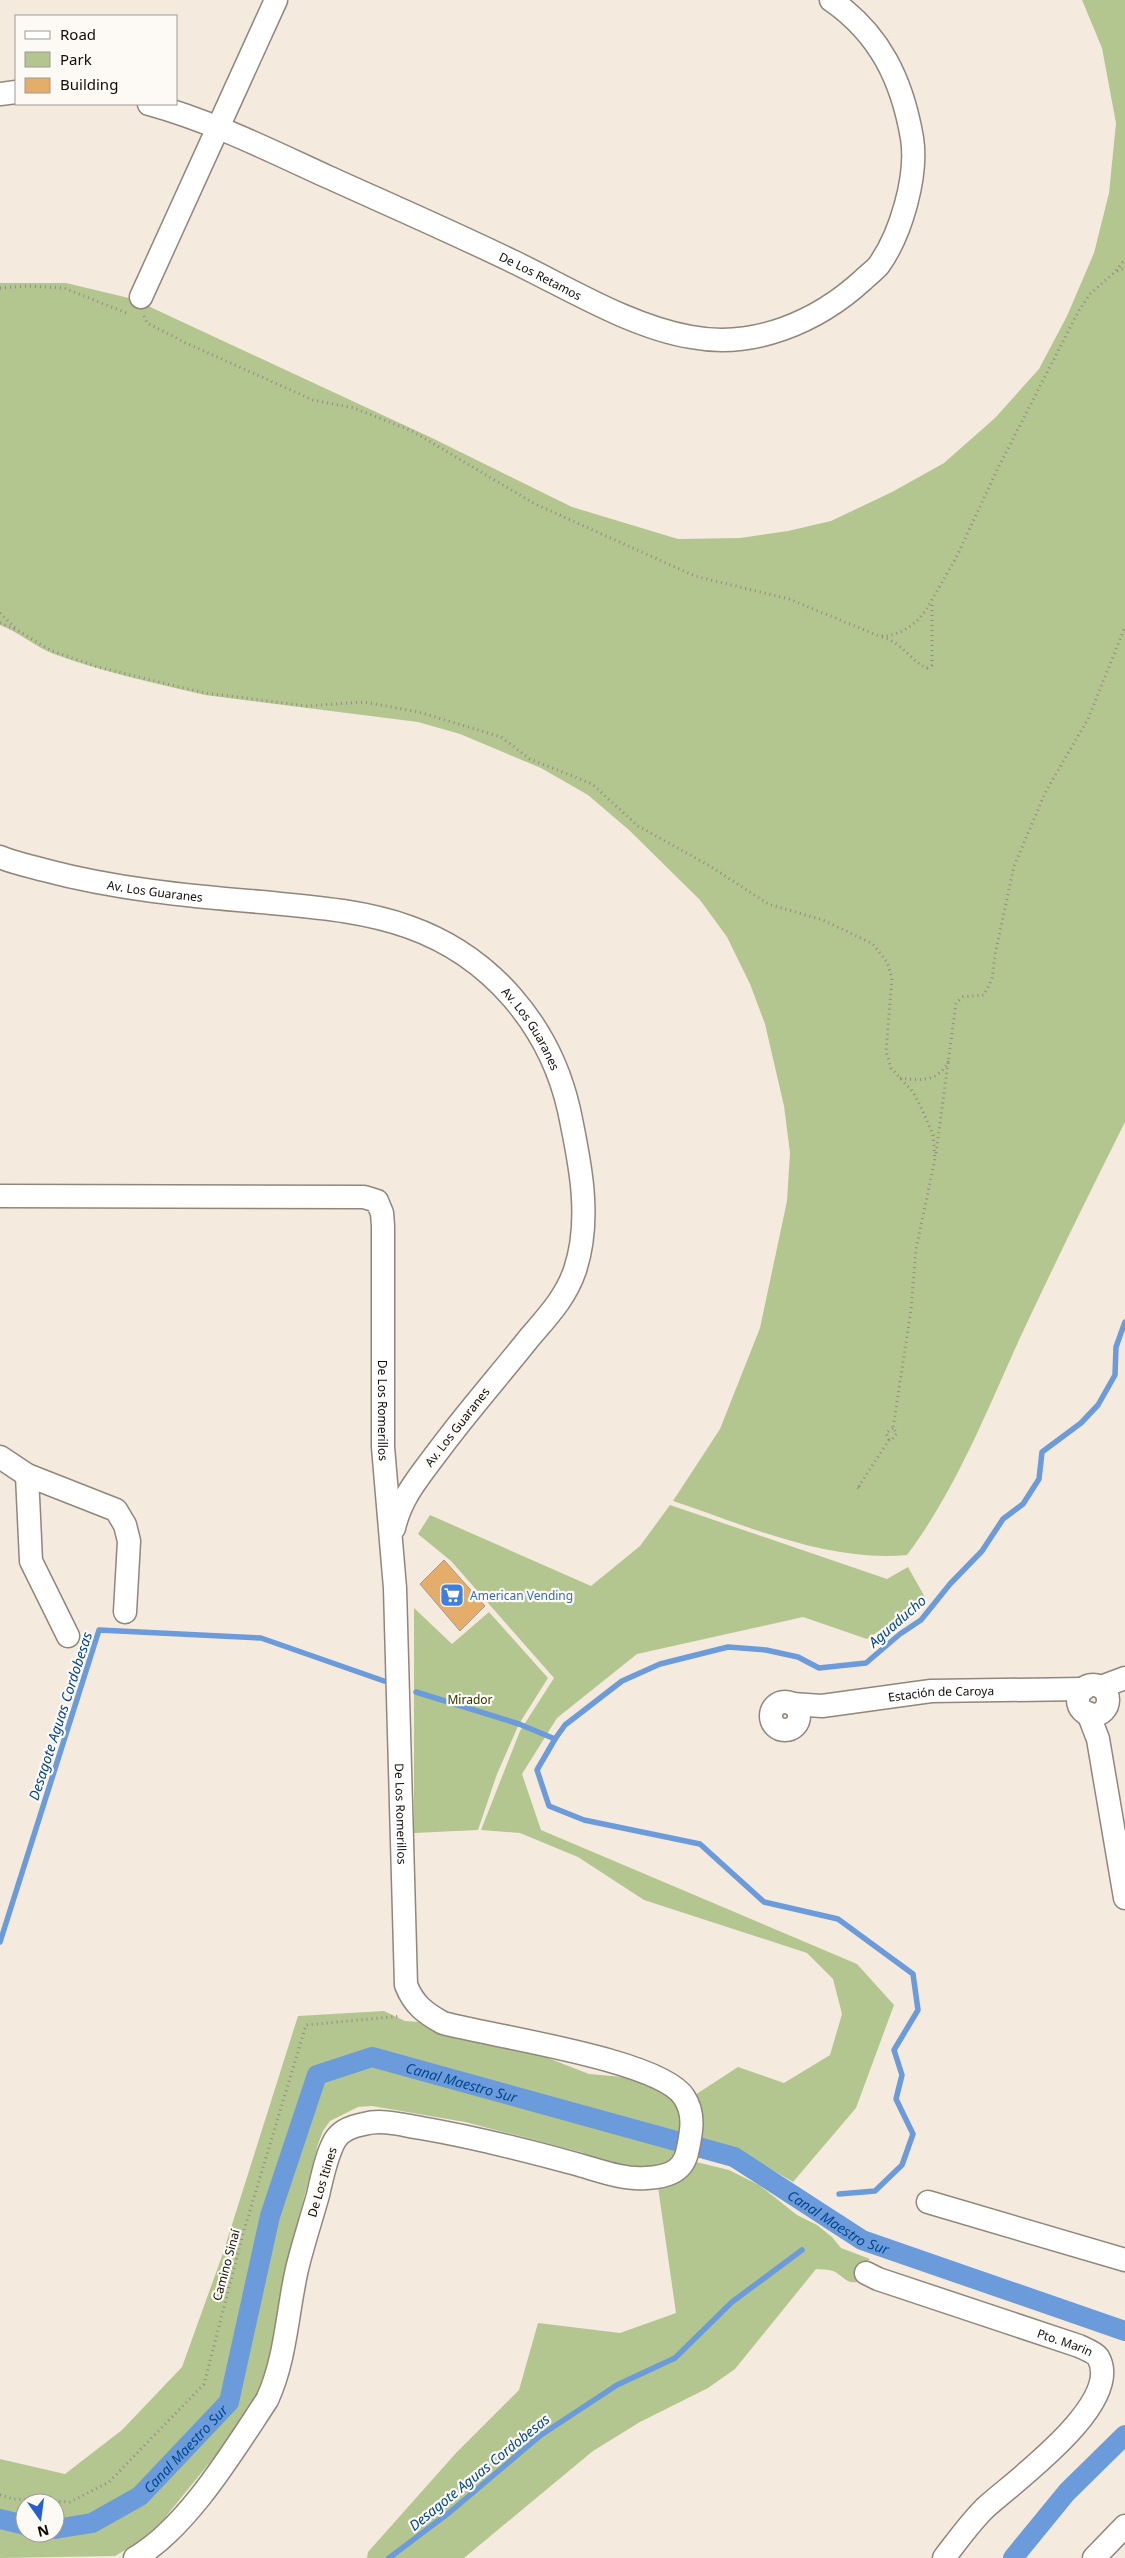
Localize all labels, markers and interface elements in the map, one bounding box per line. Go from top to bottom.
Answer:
legend [15,15,178,105]
text: Road [60,24,96,44]
text: Park [60,49,92,69]
text: Building [60,74,118,94]
street label: De Los Retamos [496,248,585,304]
street label: Av. Los Guaranes [106,876,204,905]
street label: Av. Los Guaranes [498,983,564,1073]
street label: De Los Romerillos [375,1360,393,1462]
street label: Av. Los Guaranes [421,1384,493,1470]
supermarket icon: American Vending [439,1582,465,1608]
place label: American Vending [470,1587,573,1604]
water label: Aguaducho [863,1591,930,1652]
water label: Desagote Aguas Cordobesas [24,1629,96,1803]
street label: Estación de Caroya [887,1682,994,1705]
park label: Mirador [447,1691,493,1708]
street label: De Los Romerillos [391,1763,411,1865]
water label: Canal Maestro Sur [404,2057,520,2106]
street label: De Los Itines [303,2145,341,2219]
water label: Canal Maestro Sur [784,2185,892,2258]
street label: Camino Sinaí [208,2226,244,2303]
street label: Pto. Marin [1035,2324,1096,2360]
water label: Canal Maestro Sur [139,2400,232,2497]
water label: Desagote Aguas Cordobesas [405,2409,553,2535]
north arrow [15,2493,65,2543]
text: N [35,2521,51,2542]

